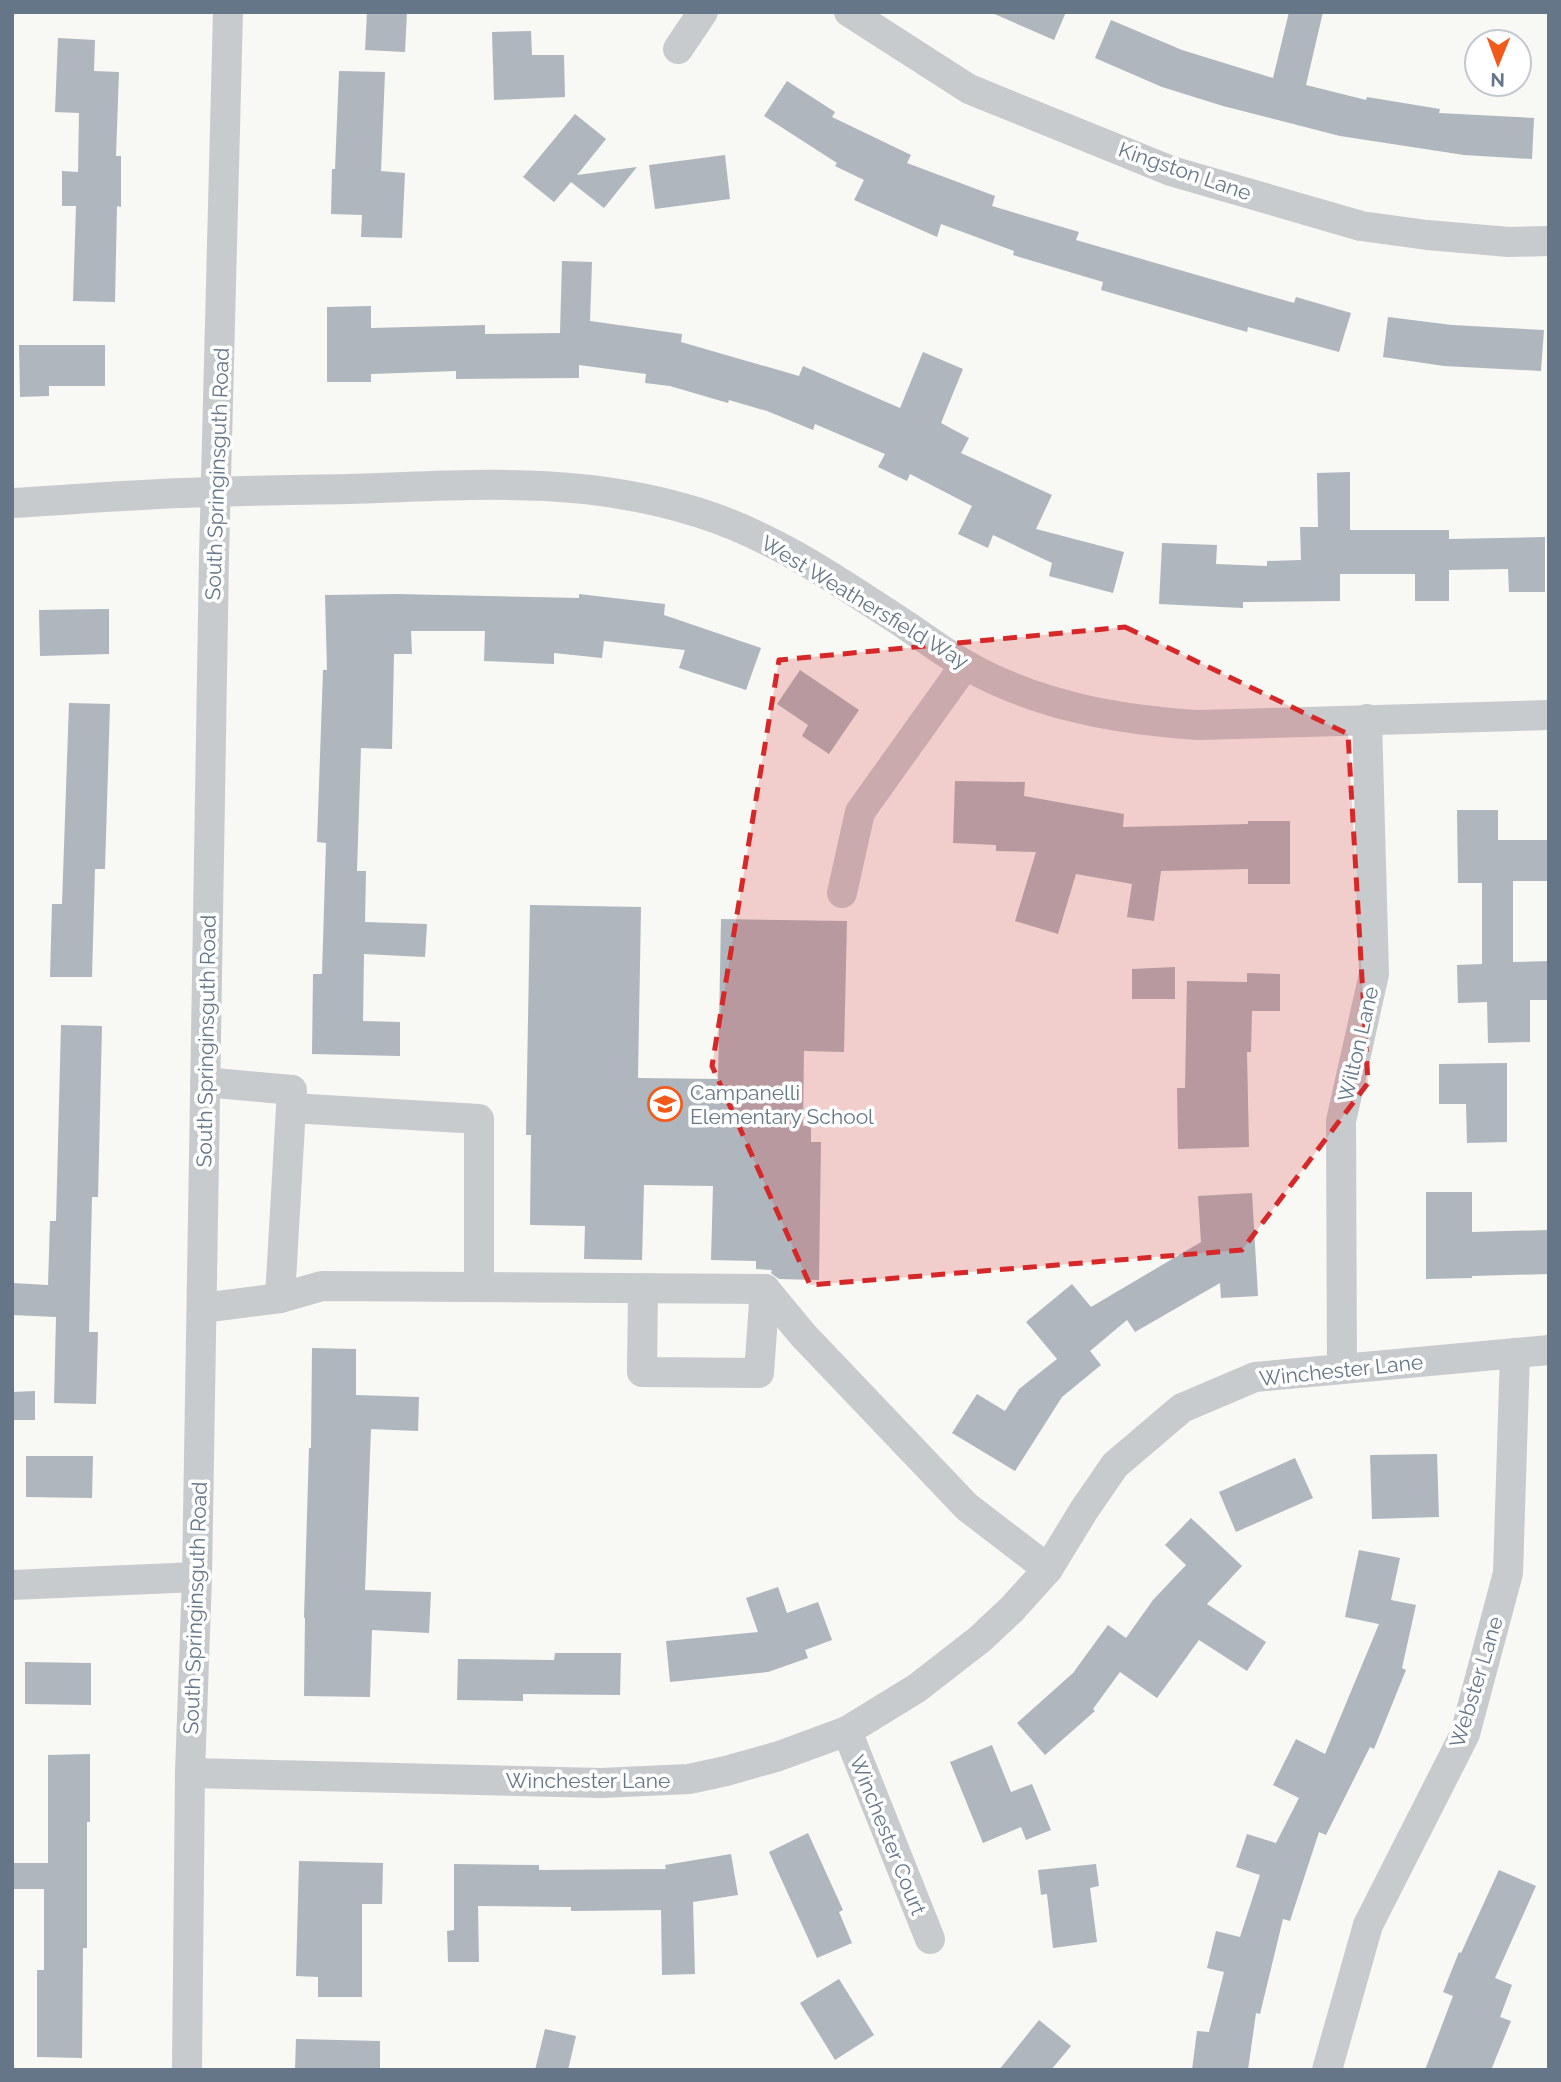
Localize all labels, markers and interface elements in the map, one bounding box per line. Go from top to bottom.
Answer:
north arrow [1463,28,1533,98]
text: N [1490,69,1505,91]
street label: Kingston Lane [1115,137,1255,205]
street label: South Springinsguth Road [200,347,234,601]
street label: West Weathersfield Way [757,530,973,674]
street label: South Springinsguth Road [191,914,221,1168]
street label: Wilton Lane [1333,984,1383,1104]
place label: Campanelli Elementary School [690,1080,874,1129]
school or university icon: Campanelli Elementary School [646,1085,684,1123]
street label: Winchester Lane [1258,1349,1424,1391]
street label: South Springinsguth Road [178,1481,212,1735]
street label: Webster Lane [1444,1613,1508,1751]
street label: Winchester Court [845,1751,931,1919]
street label: Winchester Lane [506,1768,670,1793]

